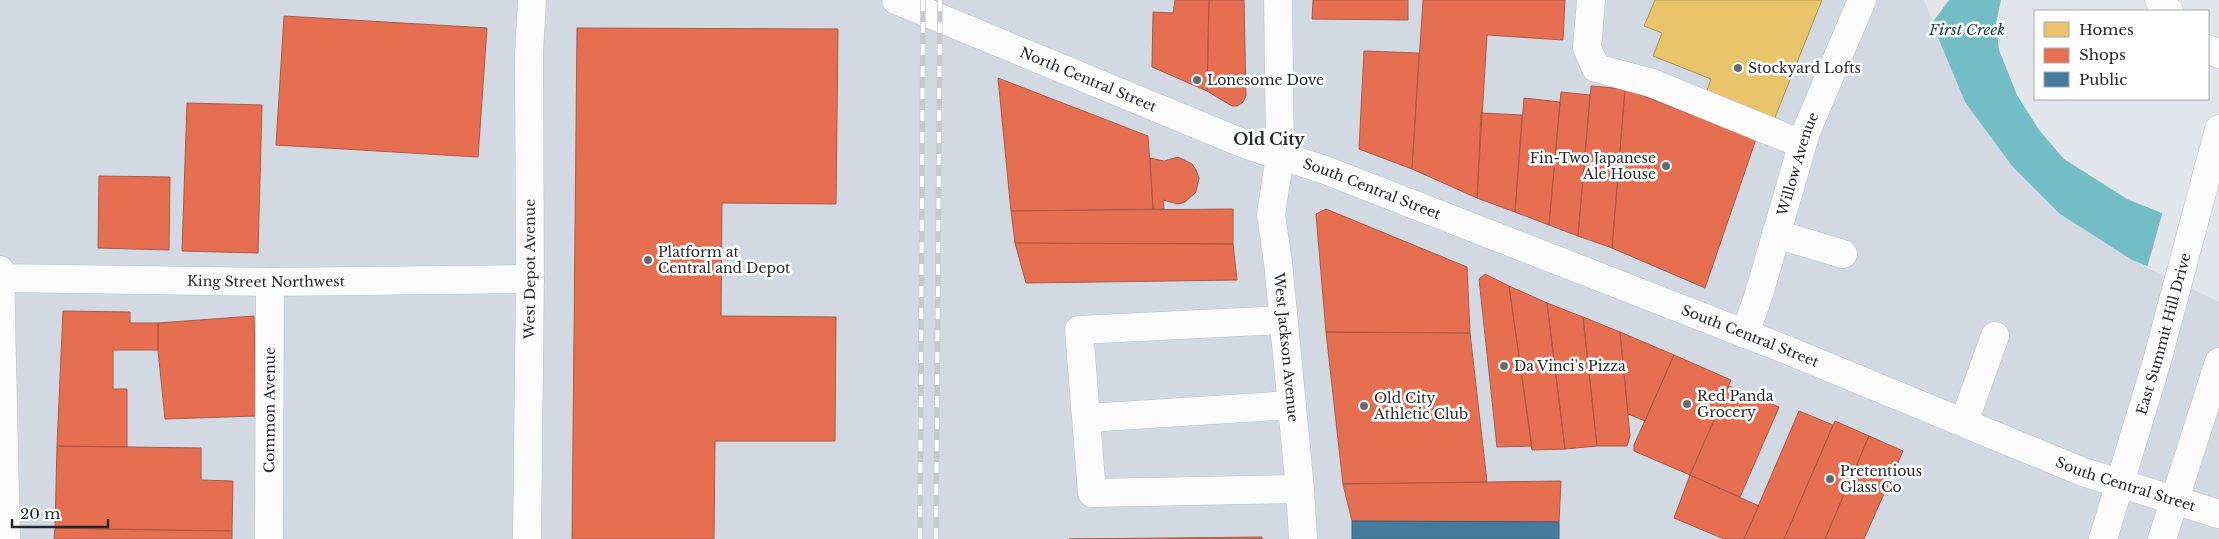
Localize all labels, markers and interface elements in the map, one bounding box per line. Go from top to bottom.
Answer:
legend [2034,10,2209,100]
water label: First Creek [1928,20,2005,39]
text: Homes [2079,20,2134,39]
street label: North Central Street [1017,43,1160,116]
text: Shops [2079,45,2126,64]
place label: Stockyard Lofts [1748,59,1861,77]
marker: Stockyard Lofts [1732,62,1744,74]
text: Public [2079,70,2127,89]
place label: Lonesome Dove [1207,71,1324,89]
marker: Lonesome Dove [1191,74,1203,86]
street label: Willow Avenue [1773,109,1822,219]
district label: Old City [1233,129,1305,149]
place label: Fin-Two Japanese Ale House [1530,149,1656,183]
street label: South Central Street [1301,155,1444,223]
marker: Fin-Two Japanese Ale House [1660,160,1672,172]
street label: West Depot Avenue [520,199,539,340]
place label: Platform at Central and Depot [658,243,791,277]
street label: East Summit Hill Drive [2132,251,2195,417]
marker: Platform at Central and Depot [642,254,654,266]
street label: West Jackson Avenue [1270,271,1302,423]
street label: King Street Northwest [187,272,346,291]
street label: South Central Street [1679,301,1822,371]
street label: Common Avenue [260,347,279,473]
place label: Da Vinci's Pizza [1514,357,1626,375]
marker: Da Vinci's Pizza [1498,360,1510,372]
place label: Red Panda Grocery [1697,387,1774,421]
place label: Old City Athletic Club [1373,389,1468,423]
marker: Red Panda Grocery [1681,398,1693,410]
marker: Old City Athletic Club [1358,400,1370,412]
street label: South Central Street [2053,453,2198,515]
place label: Pretentious Glass Co [1840,462,1922,496]
marker: Pretentious Glass Co [1824,473,1836,485]
scale bar [12,496,109,528]
text: 20 m [20,504,60,523]

